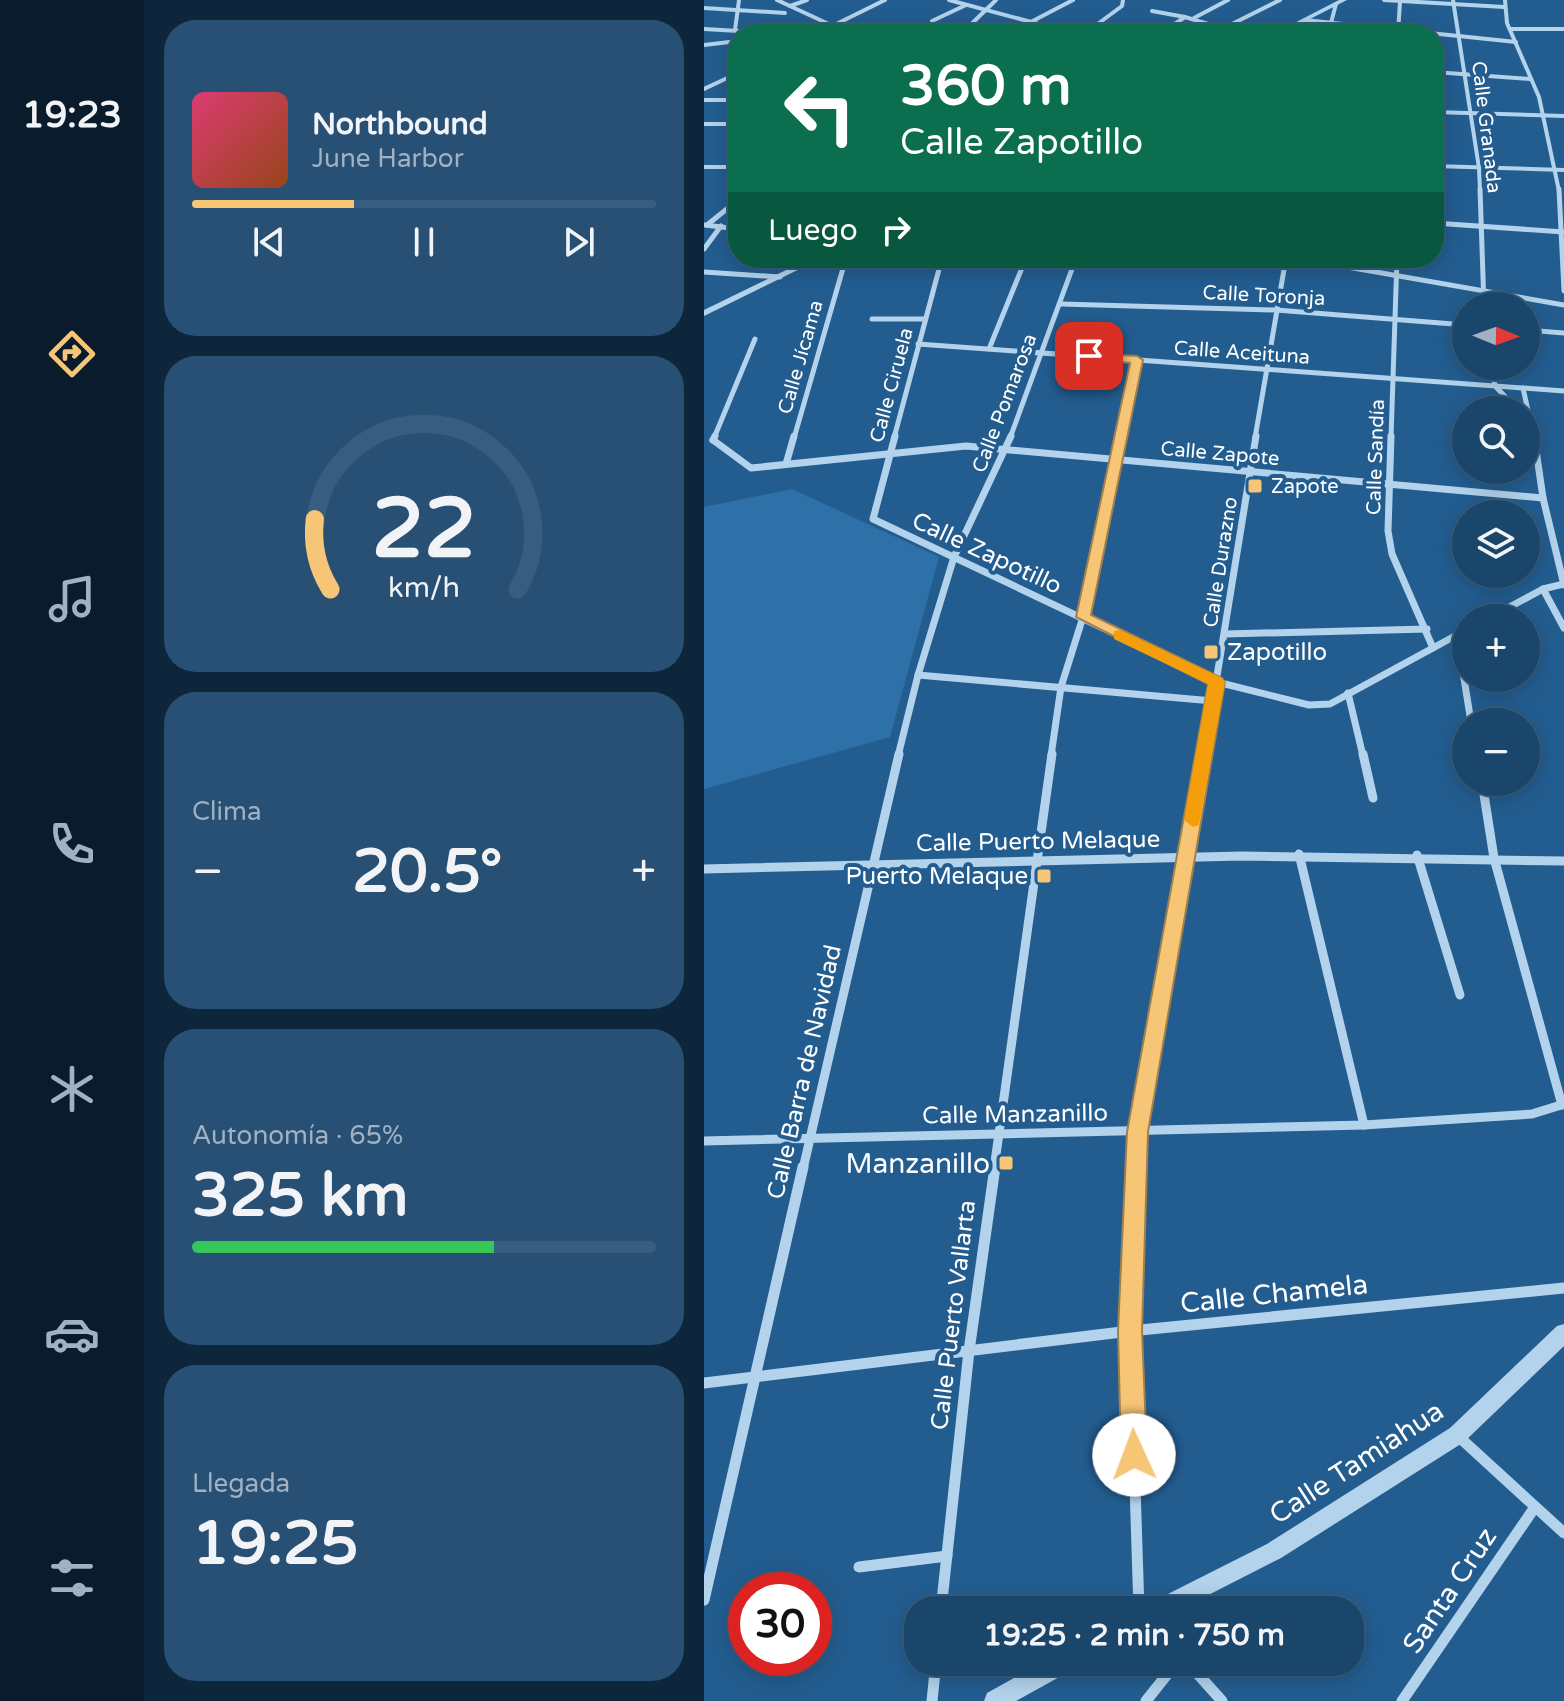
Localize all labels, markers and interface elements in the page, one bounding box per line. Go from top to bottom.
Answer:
text: 360 m [900,53,1071,120]
icon: left [768,56,872,160]
street label: Calle Granada [1466,60,1506,195]
text: 19:23 [22,94,122,137]
text: Northbound [312,106,488,143]
text: Calle Zapotillo [900,121,1143,164]
text: June Harbor [312,143,464,174]
icon: right [874,208,918,252]
text: Luego [768,212,858,249]
icon: previous [247,220,291,264]
icon: pause [402,220,446,264]
icon: next [557,220,601,264]
street label: Calle Toronja [1202,281,1326,311]
north arrow [1452,292,1540,380]
map controls [1452,292,1540,796]
street label: Calle Jícama [773,298,829,417]
pin [1055,322,1123,390]
street label: Calle Ciruela [865,325,919,445]
icon: directions [44,326,100,382]
street label: Calle Pomarosa [967,330,1042,476]
icon: arrive [1067,334,1111,378]
street label: Calle Aceituna [1173,336,1311,370]
button: search [1452,396,1540,484]
street label: Calle Sandía [1362,399,1390,516]
street label: Calle Zapote [1160,437,1280,471]
place label: Zapote [1271,475,1339,499]
marker: Zapote [1246,477,1264,495]
text: 22 [372,480,476,580]
street label: Calle Durazno [1199,495,1243,629]
button: layers [1452,500,1540,588]
street label: Calle Zapotillo [907,506,1066,601]
icon: music [44,571,100,627]
text: km/h [388,571,460,605]
button: + [1452,604,1540,692]
place label: Zapotillo [1227,638,1327,667]
marker: Zapotillo [1202,643,1220,661]
button: − [1452,708,1540,796]
text: Clima [192,796,262,827]
icon: phone [44,816,100,872]
street label: Calle Puerto Melaque [916,825,1160,858]
text: 20.5° [352,836,502,908]
text: − [192,846,223,899]
text: + [631,846,656,899]
place label: Puerto Melaque [846,862,1028,891]
marker: Puerto Melaque [1035,867,1053,885]
street label: Calle Barra de Navidad [761,942,848,1202]
icon: climate [44,1061,100,1117]
street label: Calle Manzanillo [922,1098,1108,1131]
text: Autonomía · 65% [192,1120,403,1151]
place label: Manzanillo [845,1147,990,1181]
marker: Manzanillo [997,1154,1015,1172]
text: 325 km [192,1160,408,1232]
street label: Calle Puerto Vallarta [925,1199,982,1432]
street label: Calle Chamela [1178,1267,1370,1321]
icon: car [44,1306,100,1362]
street label: Calle Tamiahua [1263,1394,1450,1532]
position arrow [1092,1413,1176,1497]
text: Llegada [192,1468,290,1499]
text: 19:25 [192,1508,358,1580]
street label: Santa Cruz [1395,1521,1504,1660]
icon: filters [44,1550,100,1606]
speed limit sign: 30 [728,1572,832,1676]
text: 19:25 · 2 min · 750 m [983,1617,1285,1654]

